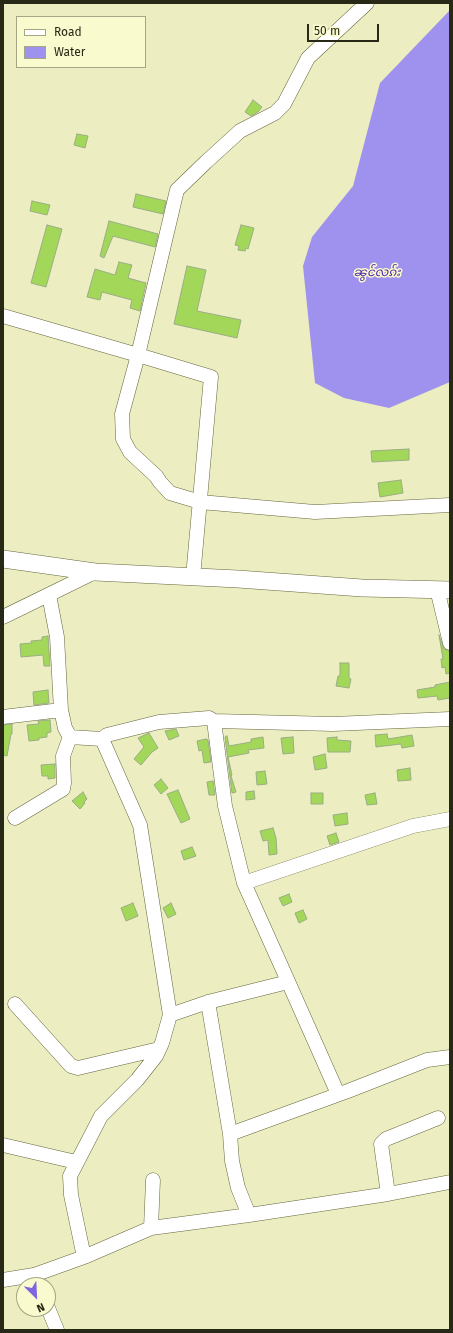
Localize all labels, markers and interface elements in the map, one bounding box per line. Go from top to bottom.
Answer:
legend [16,16,146,68]
scale bar [309,16,381,42]
text: 50 m [314,24,340,38]
text: Road [54,25,82,39]
text: Water [54,45,85,59]
water label: ၼွင်လၵ်း [353,266,401,280]
north arrow [16,1277,56,1317]
text: N [35,1300,47,1315]

